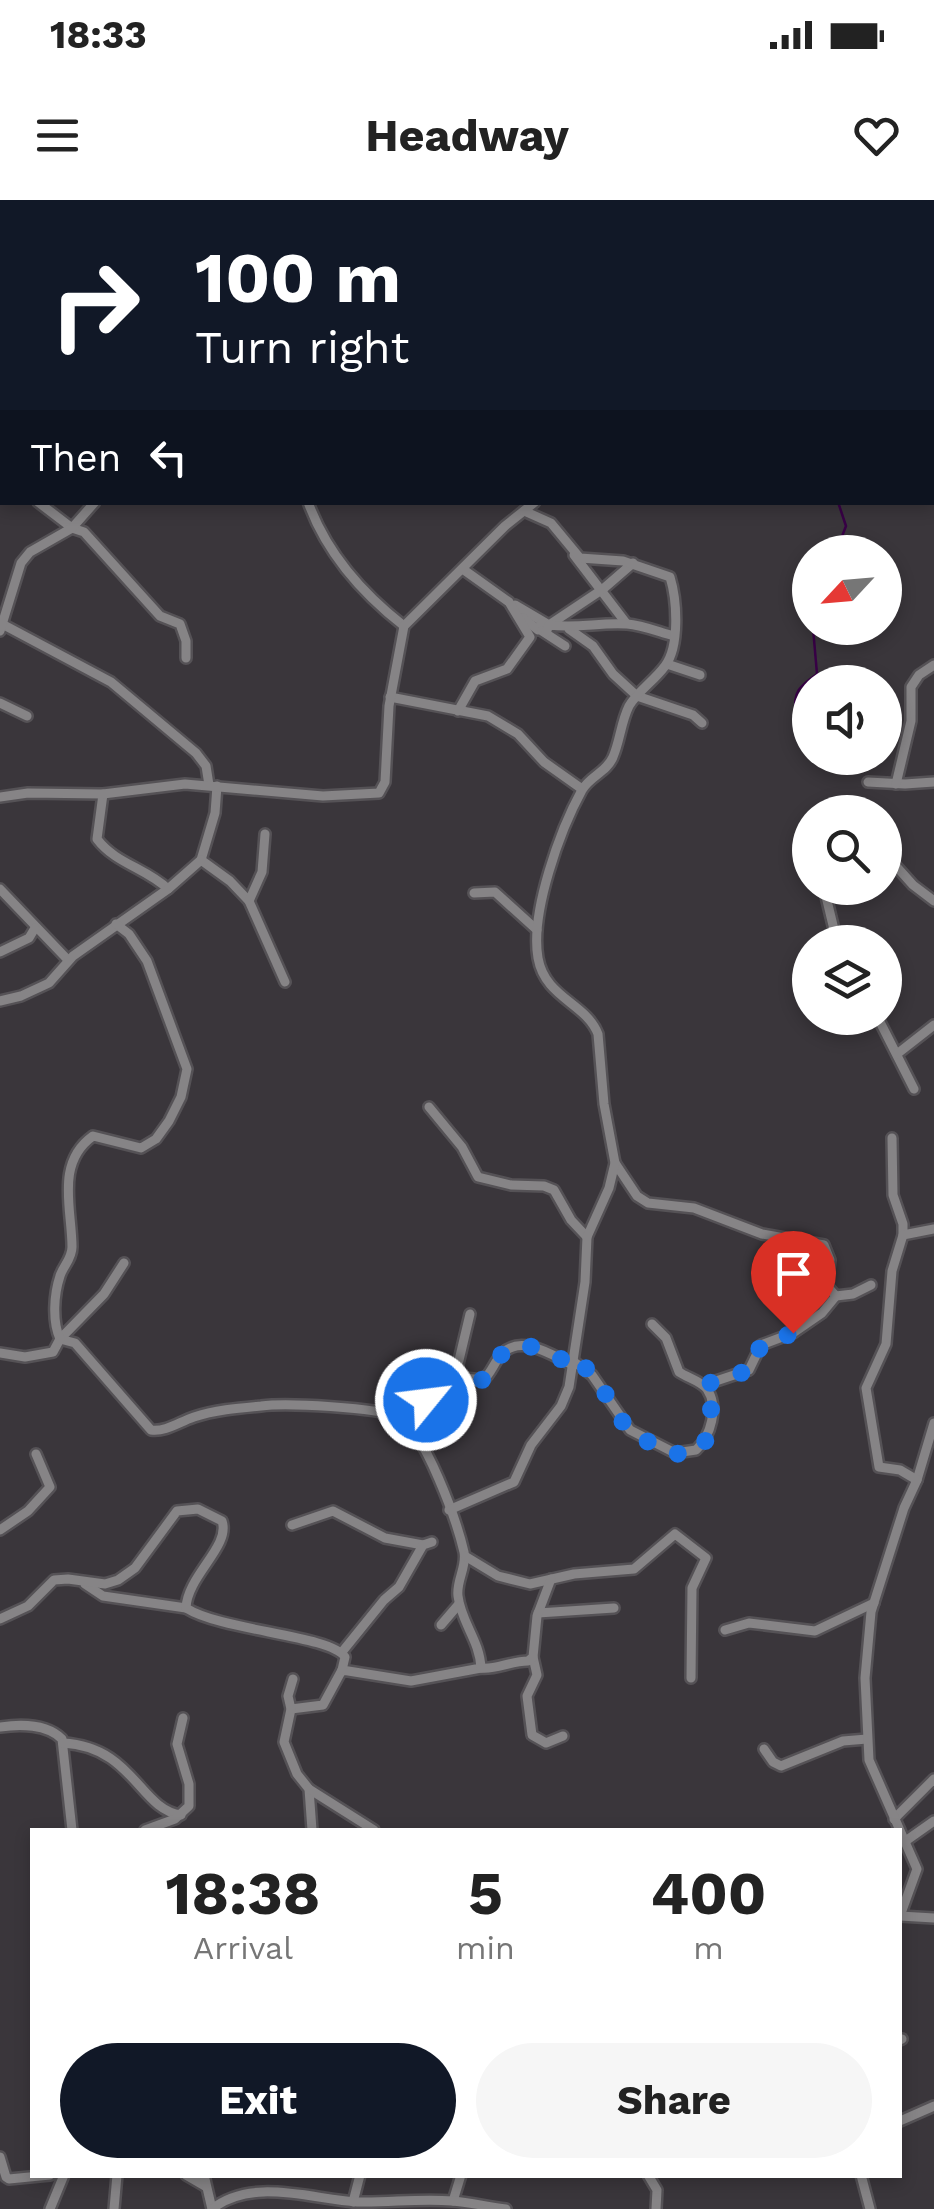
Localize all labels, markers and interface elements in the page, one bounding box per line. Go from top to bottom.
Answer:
text: 18:33 [50,13,147,57]
icon: menu [30,108,85,163]
icon: heart [849,108,904,163]
text: Headway [365,109,569,162]
text: 100 m [195,237,401,319]
icon: right [30,240,160,370]
text: Turn right [195,321,409,374]
icon: left [141,430,196,485]
text: Then [30,436,121,480]
north arrow [792,535,902,645]
map controls [792,535,902,1035]
button: sound [792,665,902,775]
button: search [792,795,902,905]
button: layers [792,925,902,1035]
pin [751,1231,836,1334]
icon: arrive [766,1246,821,1301]
position arrow [374,1348,478,1452]
text: 18:38 [166,1858,320,1929]
text: 5 [468,1858,503,1929]
text: 400 [650,1858,766,1929]
text: Arrival [193,1929,293,1967]
text: min [456,1929,515,1967]
text: m [693,1929,724,1967]
button: Exit [60,2043,456,2158]
button: Share [476,2043,872,2158]

